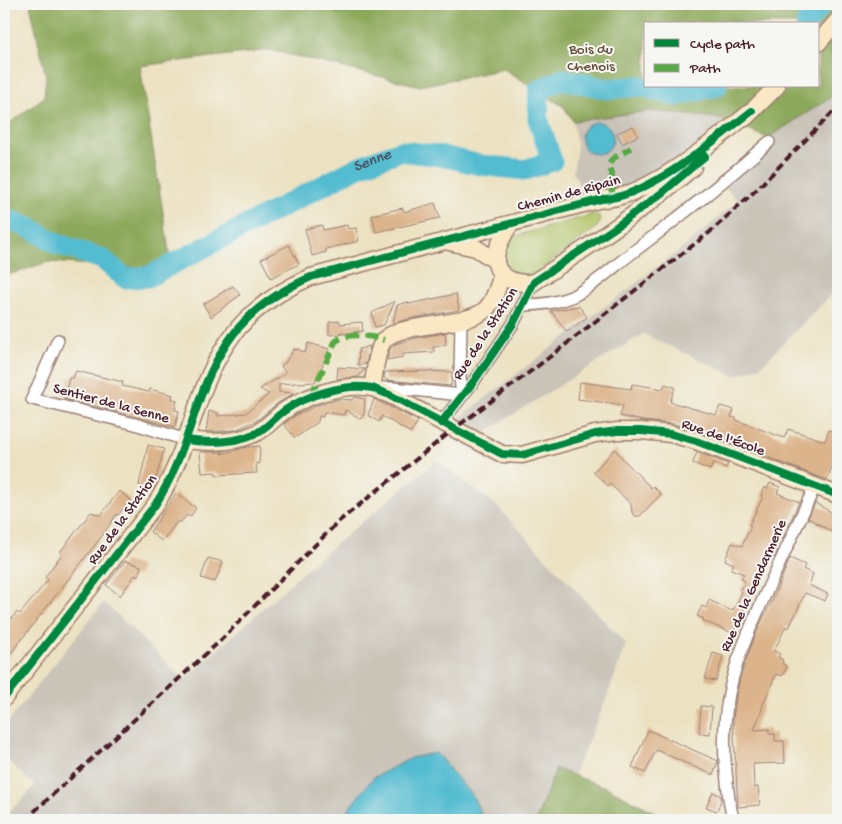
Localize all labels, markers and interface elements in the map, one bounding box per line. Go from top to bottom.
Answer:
legend [644,22,820,88]
text: Cycle path [690,36,755,54]
park label: Bois du Chenois [567,41,615,76]
text: Path [689,60,721,78]
water label: Senne [350,145,395,177]
street label: Chemin de Ripain [516,172,622,216]
street label: Rue de la Station [449,284,523,384]
street label: Sentier de la Senne [51,380,171,428]
street label: Rue de l'École [679,415,767,461]
street label: Rue de la Station [84,471,162,569]
street label: Rue de la Gendarmerie [717,517,791,655]

